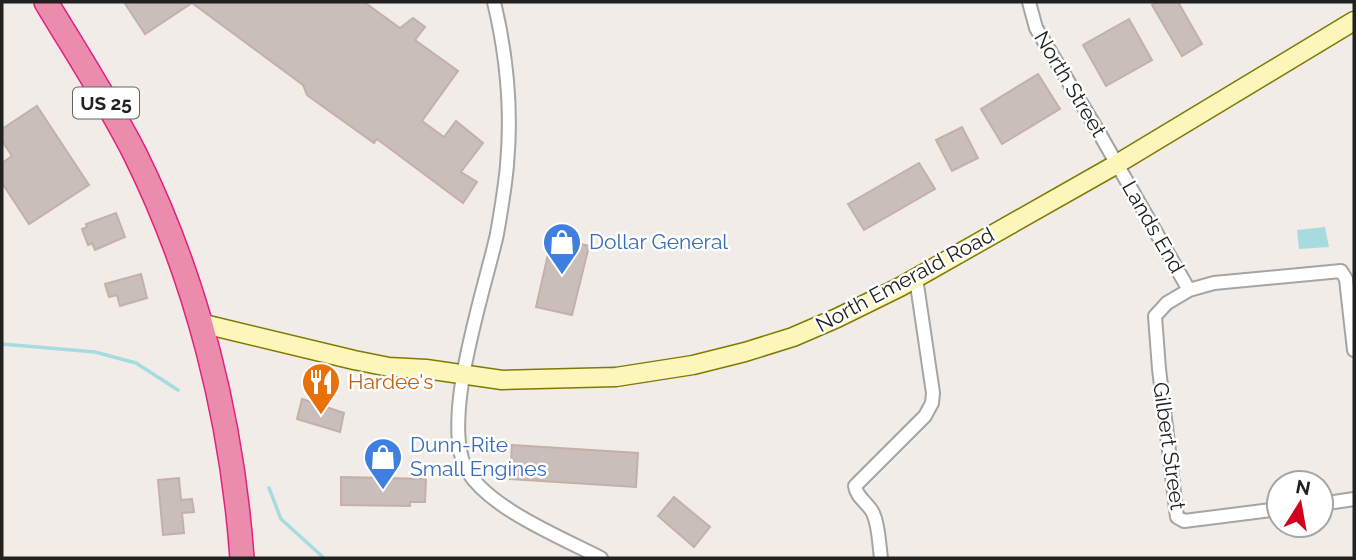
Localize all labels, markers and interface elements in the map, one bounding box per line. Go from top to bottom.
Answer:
street label: North Street [1029,26,1112,141]
road number: US 25 [73,88,139,118]
street label: Lands End [1117,176,1190,277]
shop icon: Dollar General [541,221,583,276]
street label: North Emerald Road [811,222,998,337]
place label: Dollar General [589,229,728,254]
restaurant icon: Hardee's [300,361,342,416]
place label: Hardee's [348,369,433,394]
street label: Gilbert Street [1148,381,1191,511]
place label: Dunn-Rite Small Engines [410,432,547,481]
shop icon: Dunn-Rite Small Engines [362,436,404,491]
north arrow [1265,469,1335,539]
text: N [1294,475,1312,499]

